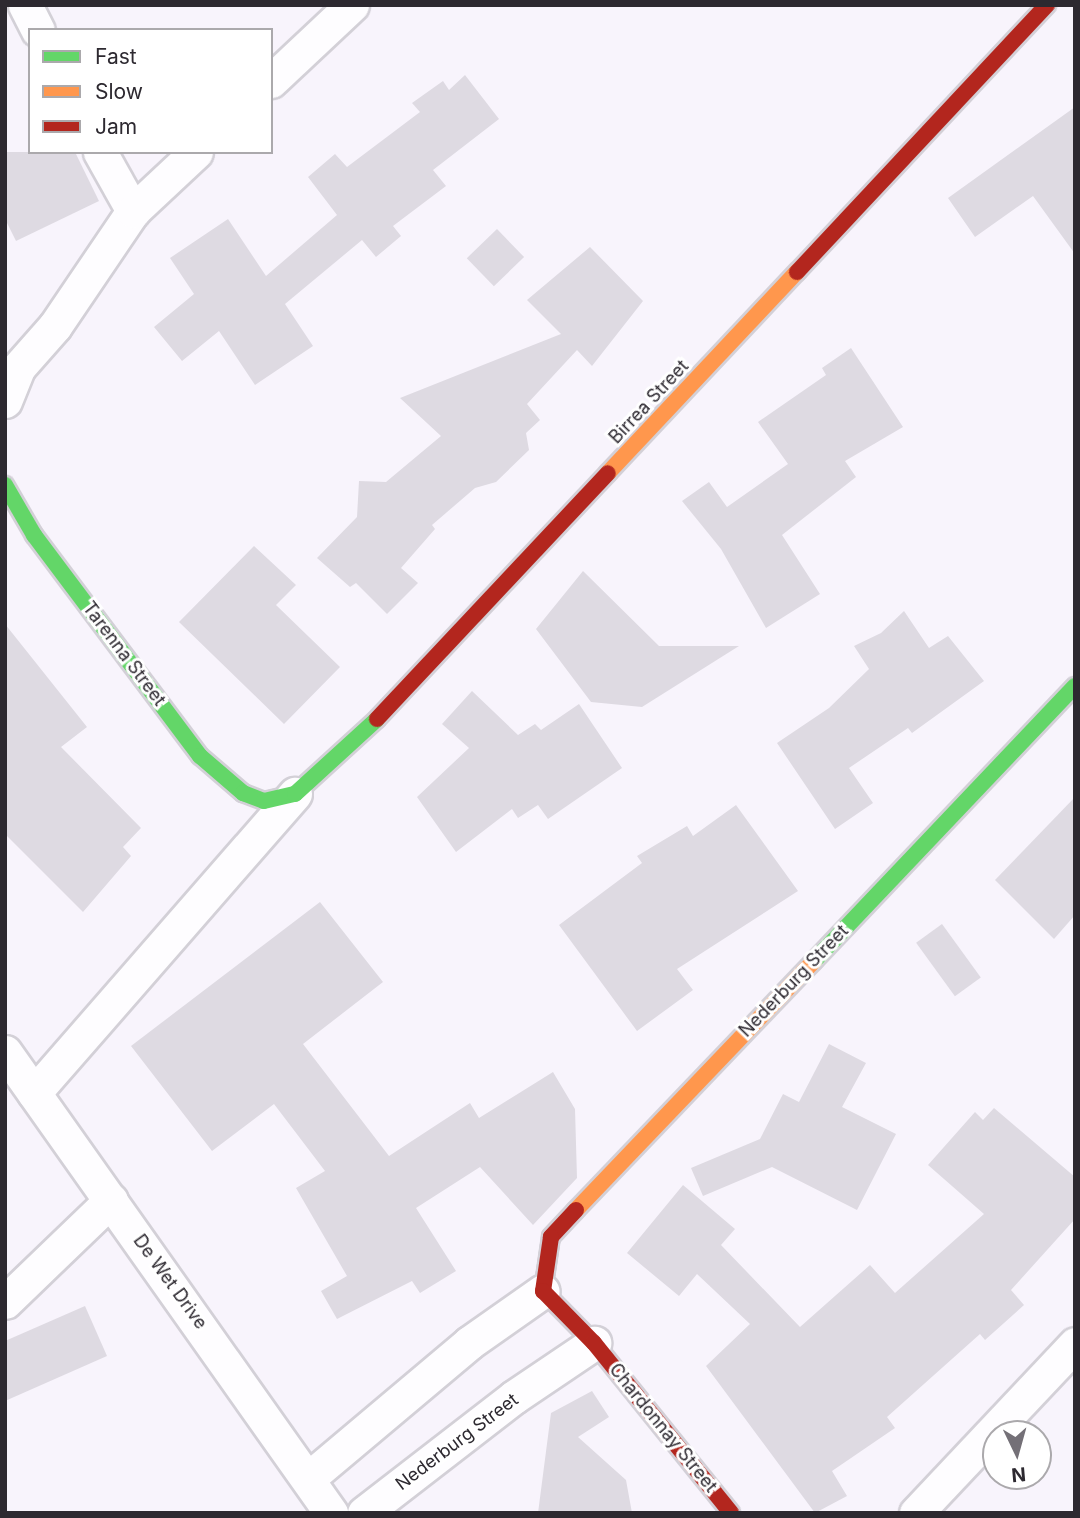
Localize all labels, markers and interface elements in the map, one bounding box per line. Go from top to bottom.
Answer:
legend [28,28,273,154]
text: Fast [95,44,137,69]
text: Slow [95,79,143,104]
text: Jam [95,114,137,139]
street label: Birrea Street [605,356,693,448]
street label: Tarenna Street [78,598,170,710]
street label: Nederburg Street [735,920,853,1042]
street label: De Wet Drive [128,1231,212,1333]
street label: Chardonnay Street [604,1359,722,1497]
street label: Nederburg Street [392,1389,522,1495]
north arrow [982,1420,1052,1490]
text: N [1010,1462,1027,1487]

